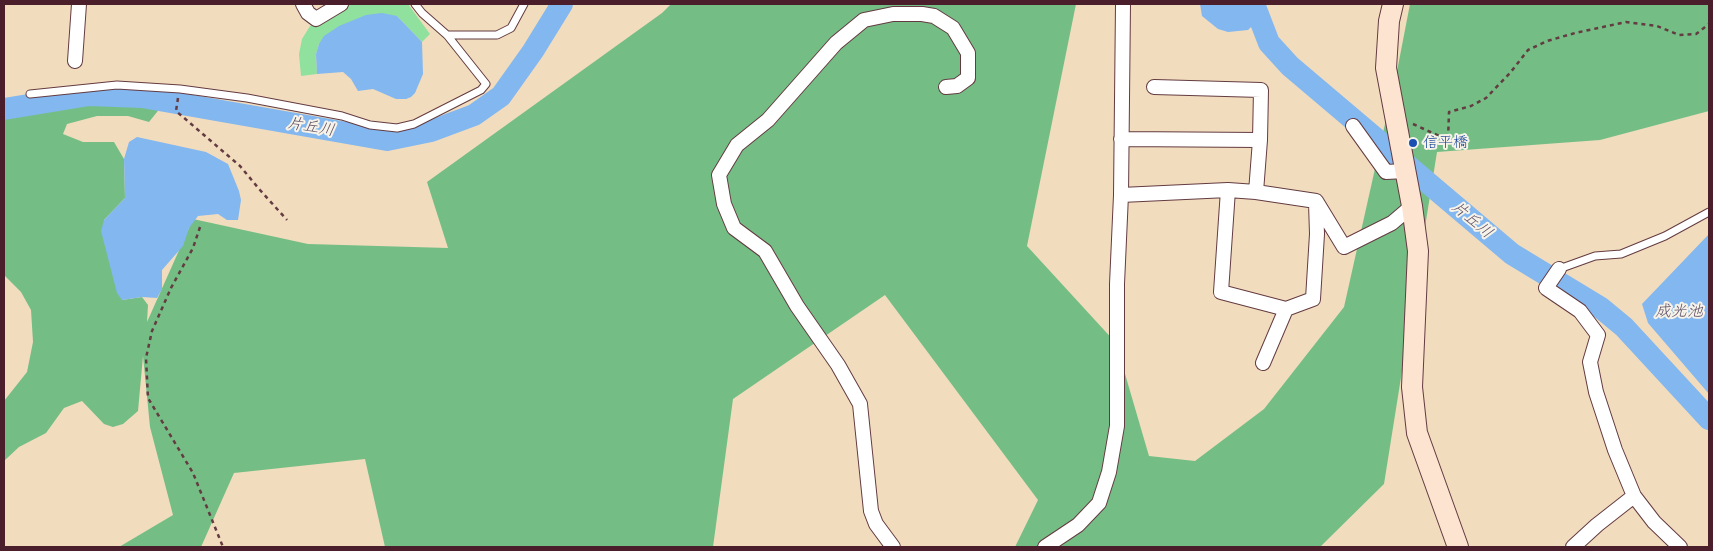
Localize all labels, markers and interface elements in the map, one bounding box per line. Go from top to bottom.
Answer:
water label: 片丘川 [286,113,336,141]
place label: 信平橋 [1423,134,1468,152]
marker: 信平橋 [1407,137,1419,149]
water label: 片丘川 [1447,197,1497,243]
water label: 成光池 [1655,301,1703,321]

